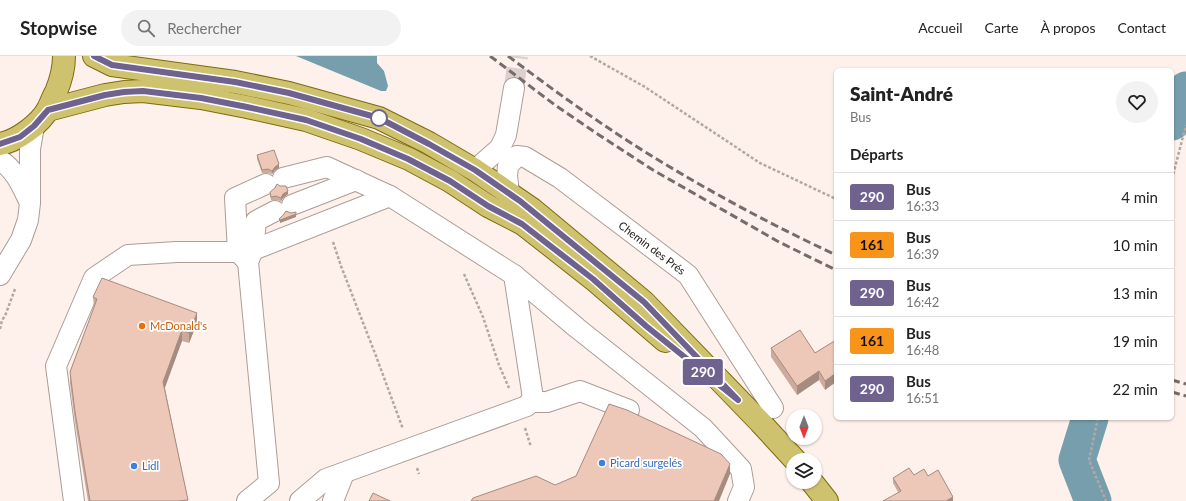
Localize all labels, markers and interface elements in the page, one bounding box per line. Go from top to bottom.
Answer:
search box [121,10,401,46]
text: Stopwise [20,16,97,39]
icon: search [135,17,157,39]
text: Rechercher [167,19,242,37]
text: Accueil [918,19,963,36]
text: Carte [985,19,1018,36]
text: À propos [1040,19,1095,36]
text: Contact [1117,19,1166,36]
button: heart [1116,81,1158,123]
text: Saint-André [850,82,953,105]
unlabelled marker [370,109,388,127]
text: Bus [850,109,871,125]
text: Départs [850,145,903,163]
text: Bus [906,180,931,198]
text: 290 [860,188,884,205]
text: 4 min [1121,188,1158,206]
text: 16:33 [906,198,939,214]
street label: Chemin des Prés [616,218,688,277]
text: Bus [906,228,931,246]
text: 161 [860,236,884,253]
text: 10 min [1112,236,1158,254]
text: 16:39 [906,246,939,262]
text: Bus [906,276,931,294]
text: 290 [860,284,884,301]
text: 13 min [1112,284,1158,302]
text: 16:42 [906,294,939,310]
place label: McDonald's [150,319,207,332]
marker: McDonald's [137,321,147,331]
text: Bus [906,324,931,342]
text: 161 [860,332,884,349]
text: 19 min [1112,332,1158,350]
text: 16:48 [906,342,939,358]
line badge: 290 [680,359,726,385]
text: 290 [691,363,715,380]
text: Bus [906,372,931,390]
text: 290 [860,380,884,397]
text: 22 min [1112,380,1158,398]
text: 16:51 [906,390,939,406]
north arrow [786,409,822,445]
map controls [786,409,822,489]
button: layers [786,453,822,489]
place label: Picard surgelés [610,456,682,469]
marker: Picard surgelés [597,458,607,468]
place label: Lidl [142,459,159,472]
marker: Lidl [129,461,139,471]

